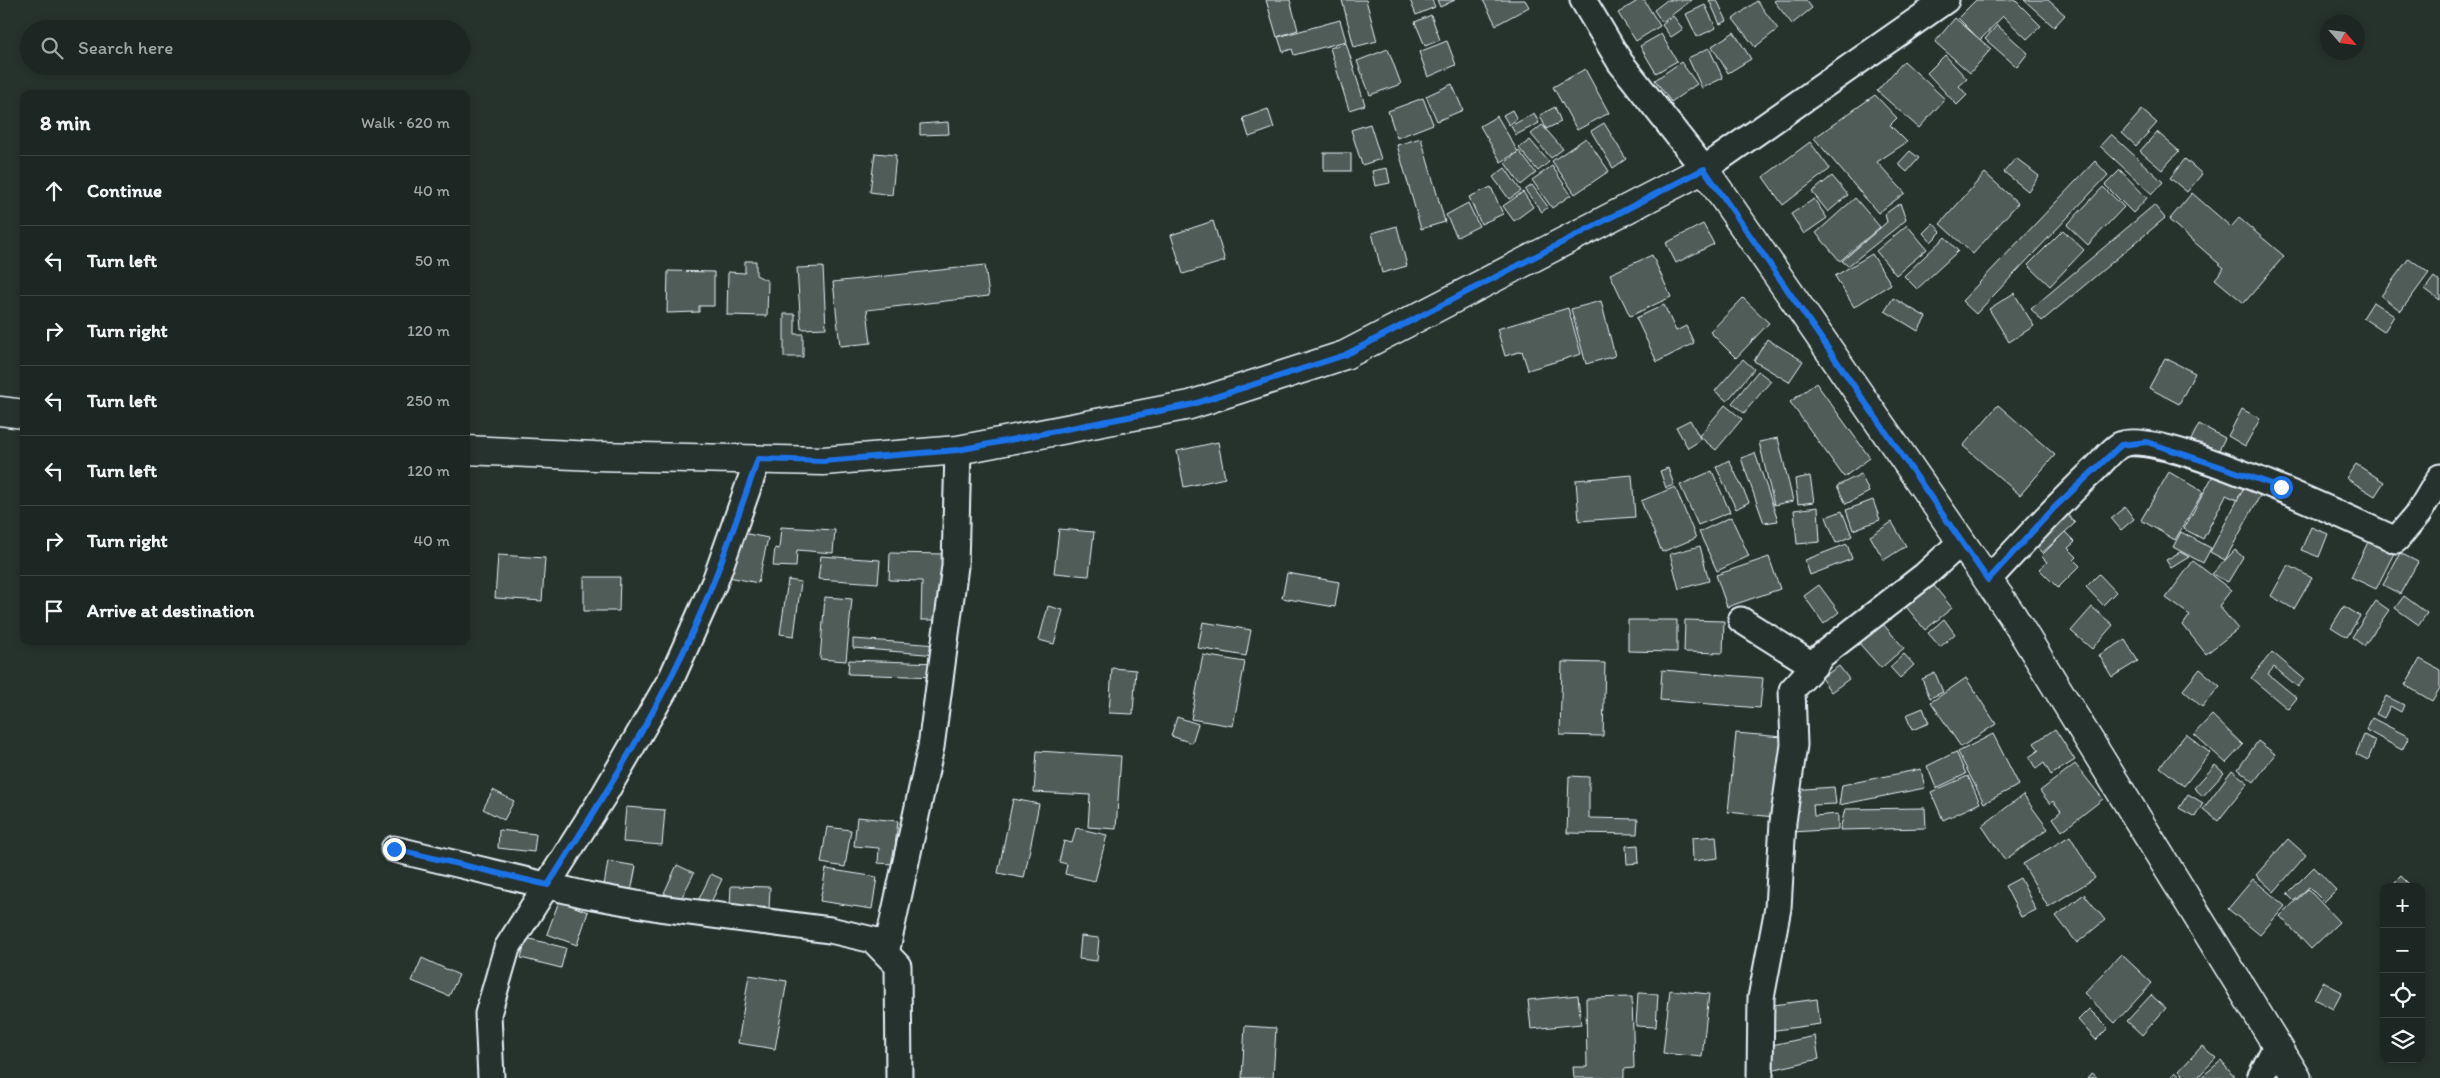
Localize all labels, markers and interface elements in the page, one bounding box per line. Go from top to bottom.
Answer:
north arrow [2320,15,2365,60]
search box [20,20,470,75]
icon: search [38,34,66,62]
text: Search here [78,36,173,59]
text: 8 min [40,110,90,135]
text: Walk · 620 m [361,113,450,132]
icon: ahead [40,177,68,205]
text: Continue [87,179,162,202]
text: 40 m [413,181,450,200]
icon: left [40,247,68,275]
text: Turn left [87,249,157,272]
text: 50 m [415,251,450,270]
icon: right [40,317,68,345]
text: Turn right [87,319,168,342]
text: 120 m [407,321,450,340]
icon: left [40,387,68,415]
text: Turn left [87,389,157,412]
text: 250 m [406,391,450,410]
icon: left [40,457,68,485]
text: Turn left [87,459,157,482]
text: 120 m [407,461,450,480]
route start [2270,476,2293,499]
icon: right [40,527,68,555]
text: Turn right [87,529,168,552]
text: 40 m [413,531,450,550]
icon: arrive [40,597,68,625]
text: Arrive at destination [87,599,254,622]
route end [383,838,406,861]
map controls [2380,883,2425,1063]
button: + [2380,883,2425,928]
button: − [2380,928,2425,973]
button: locate [2380,973,2425,1018]
button: layers [2380,1018,2425,1063]

